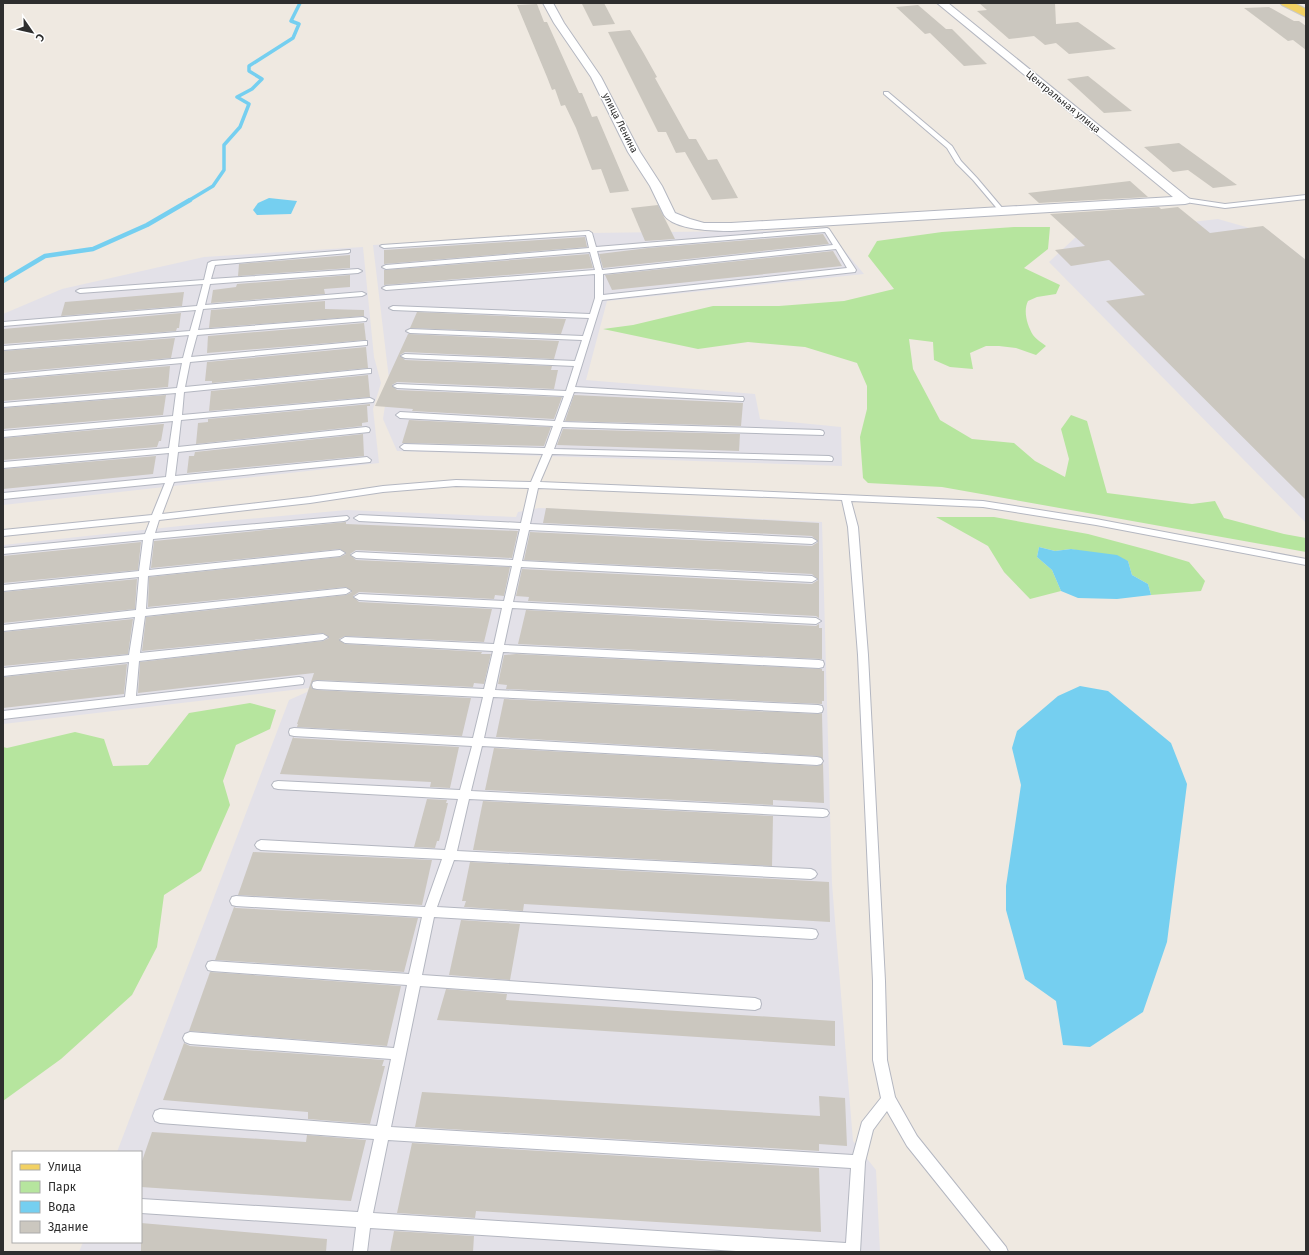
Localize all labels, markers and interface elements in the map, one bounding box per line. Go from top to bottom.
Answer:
north arrow [12,12,52,52]
text: С [32,31,47,44]
street label: Центральная улица [1023,68,1103,136]
street label: улица Ленина [600,91,640,155]
legend [12,1151,142,1243]
text: Улица [48,1160,82,1174]
text: Парк [48,1180,77,1194]
text: Вода [48,1200,75,1214]
text: Здание [48,1220,88,1234]

